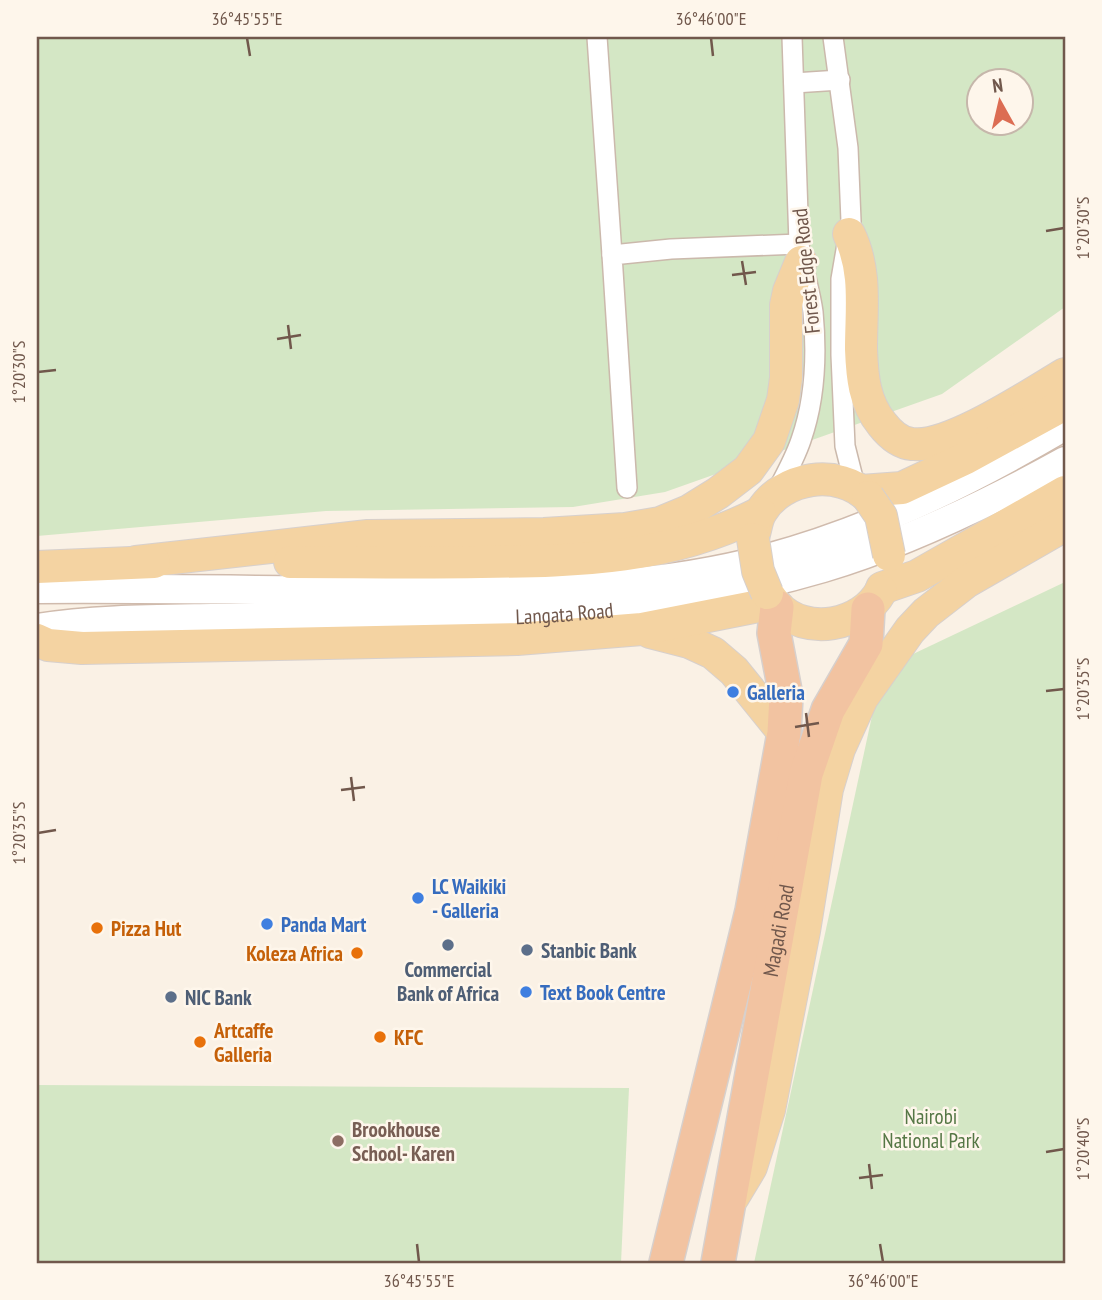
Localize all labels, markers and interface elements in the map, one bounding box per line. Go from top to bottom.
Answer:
text: 36°45'55"E [212,7,282,30]
text: 36°46'00"E [676,7,746,30]
north arrow [965,66,1036,136]
text: N [991,73,1004,98]
text: 1°20'30"S [1071,196,1094,259]
street label: Forest Edge Road [786,207,826,335]
text: 1°20'30"S [7,340,30,403]
street label: Langata Road [515,596,615,630]
text: 1°20'35"S [1071,657,1094,720]
place label: Galleria [747,679,805,706]
marker: Galleria [725,684,741,700]
text: 1°20'35"S [7,801,30,864]
place label: LC Waikiki - Galleria [432,873,506,924]
street label: Magadi Road [756,882,799,979]
marker: LC Waikiki - Galleria [410,890,426,906]
place label: Panda Mart [281,911,366,938]
place label: Pizza Hut [111,915,181,942]
marker: Panda Mart [259,916,275,932]
marker: Pizza Hut [89,920,105,936]
marker: Commercial Bank of Africa [440,937,456,953]
place label: Stanbic Bank [541,937,637,964]
place label: Koleza Africa [246,940,343,967]
marker: Stanbic Bank [519,942,535,958]
marker: Koleza Africa [349,945,365,961]
place label: Commercial Bank of Africa [397,956,499,1007]
place label: Text Book Centre [540,979,666,1006]
place label: NIC Bank [185,984,252,1011]
marker: Text Book Centre [518,984,534,1000]
marker: NIC Bank [163,989,179,1005]
place label: Artcaffe Galleria [213,1017,274,1068]
place label: KFC [394,1024,424,1051]
marker: KFC [372,1029,388,1045]
marker: Artcaffe Galleria [192,1034,208,1050]
park label: Nairobi National Park [882,1103,980,1154]
place label: Brookhouse School- Karen [352,1116,455,1167]
text: 1°20'40"S [1071,1117,1094,1180]
marker: Brookhouse School- Karen [330,1133,346,1149]
text: 36°45'55"E [384,1269,454,1292]
text: 36°46'00"E [848,1269,918,1292]

